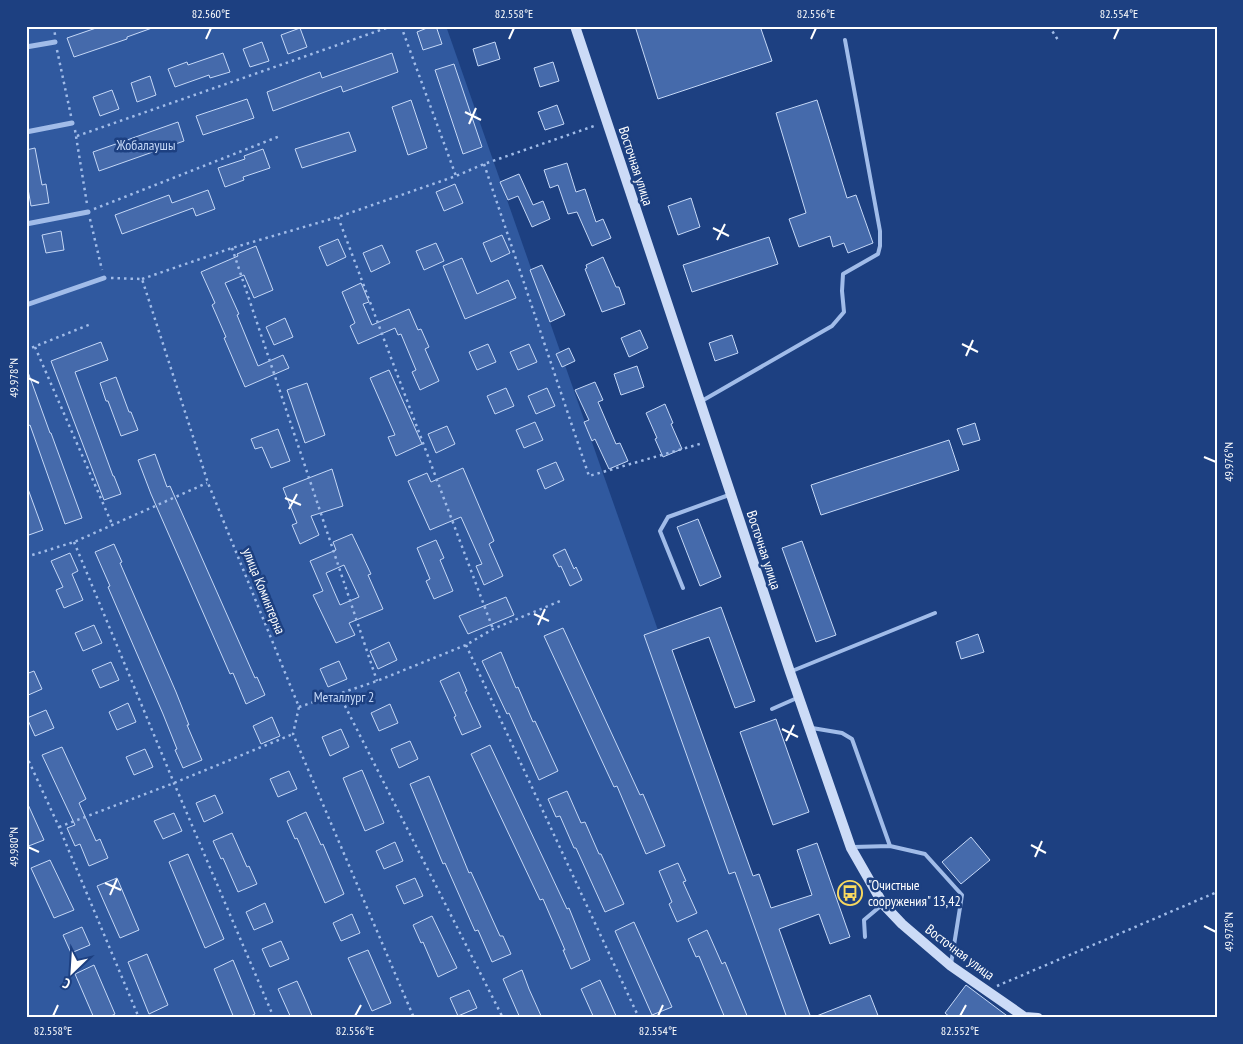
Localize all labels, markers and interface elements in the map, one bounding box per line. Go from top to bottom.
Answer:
text: 82.560°E [192,6,230,21]
text: 82.558°E [495,6,533,21]
text: 82.556°E [797,6,835,21]
text: 82.554°E [1100,6,1138,21]
street label: Восточная улица [615,124,657,208]
park label: Жобалаушы [116,136,175,154]
text: 49.978°N [6,358,21,398]
text: 49.976°N [1221,442,1236,482]
street label: Восточная улица [743,508,785,592]
street label: улица Коминтерна [239,545,289,637]
park label: Металлург 2 [314,688,374,706]
text: 49.980°N [6,827,21,867]
place label: "Очистные сооружения" 13,42 [868,876,961,910]
bus stop icon: "Очистные сооружения" 13,42 [837,880,863,906]
text: 49.978°N [1221,912,1236,952]
street label: Восточная улица [922,920,998,984]
north arrow [48,946,98,996]
text: С [59,974,73,993]
text: 82.558°E [34,1023,72,1038]
text: 82.556°E [336,1023,374,1038]
text: 82.554°E [639,1023,677,1038]
text: 82.552°E [941,1023,979,1038]

